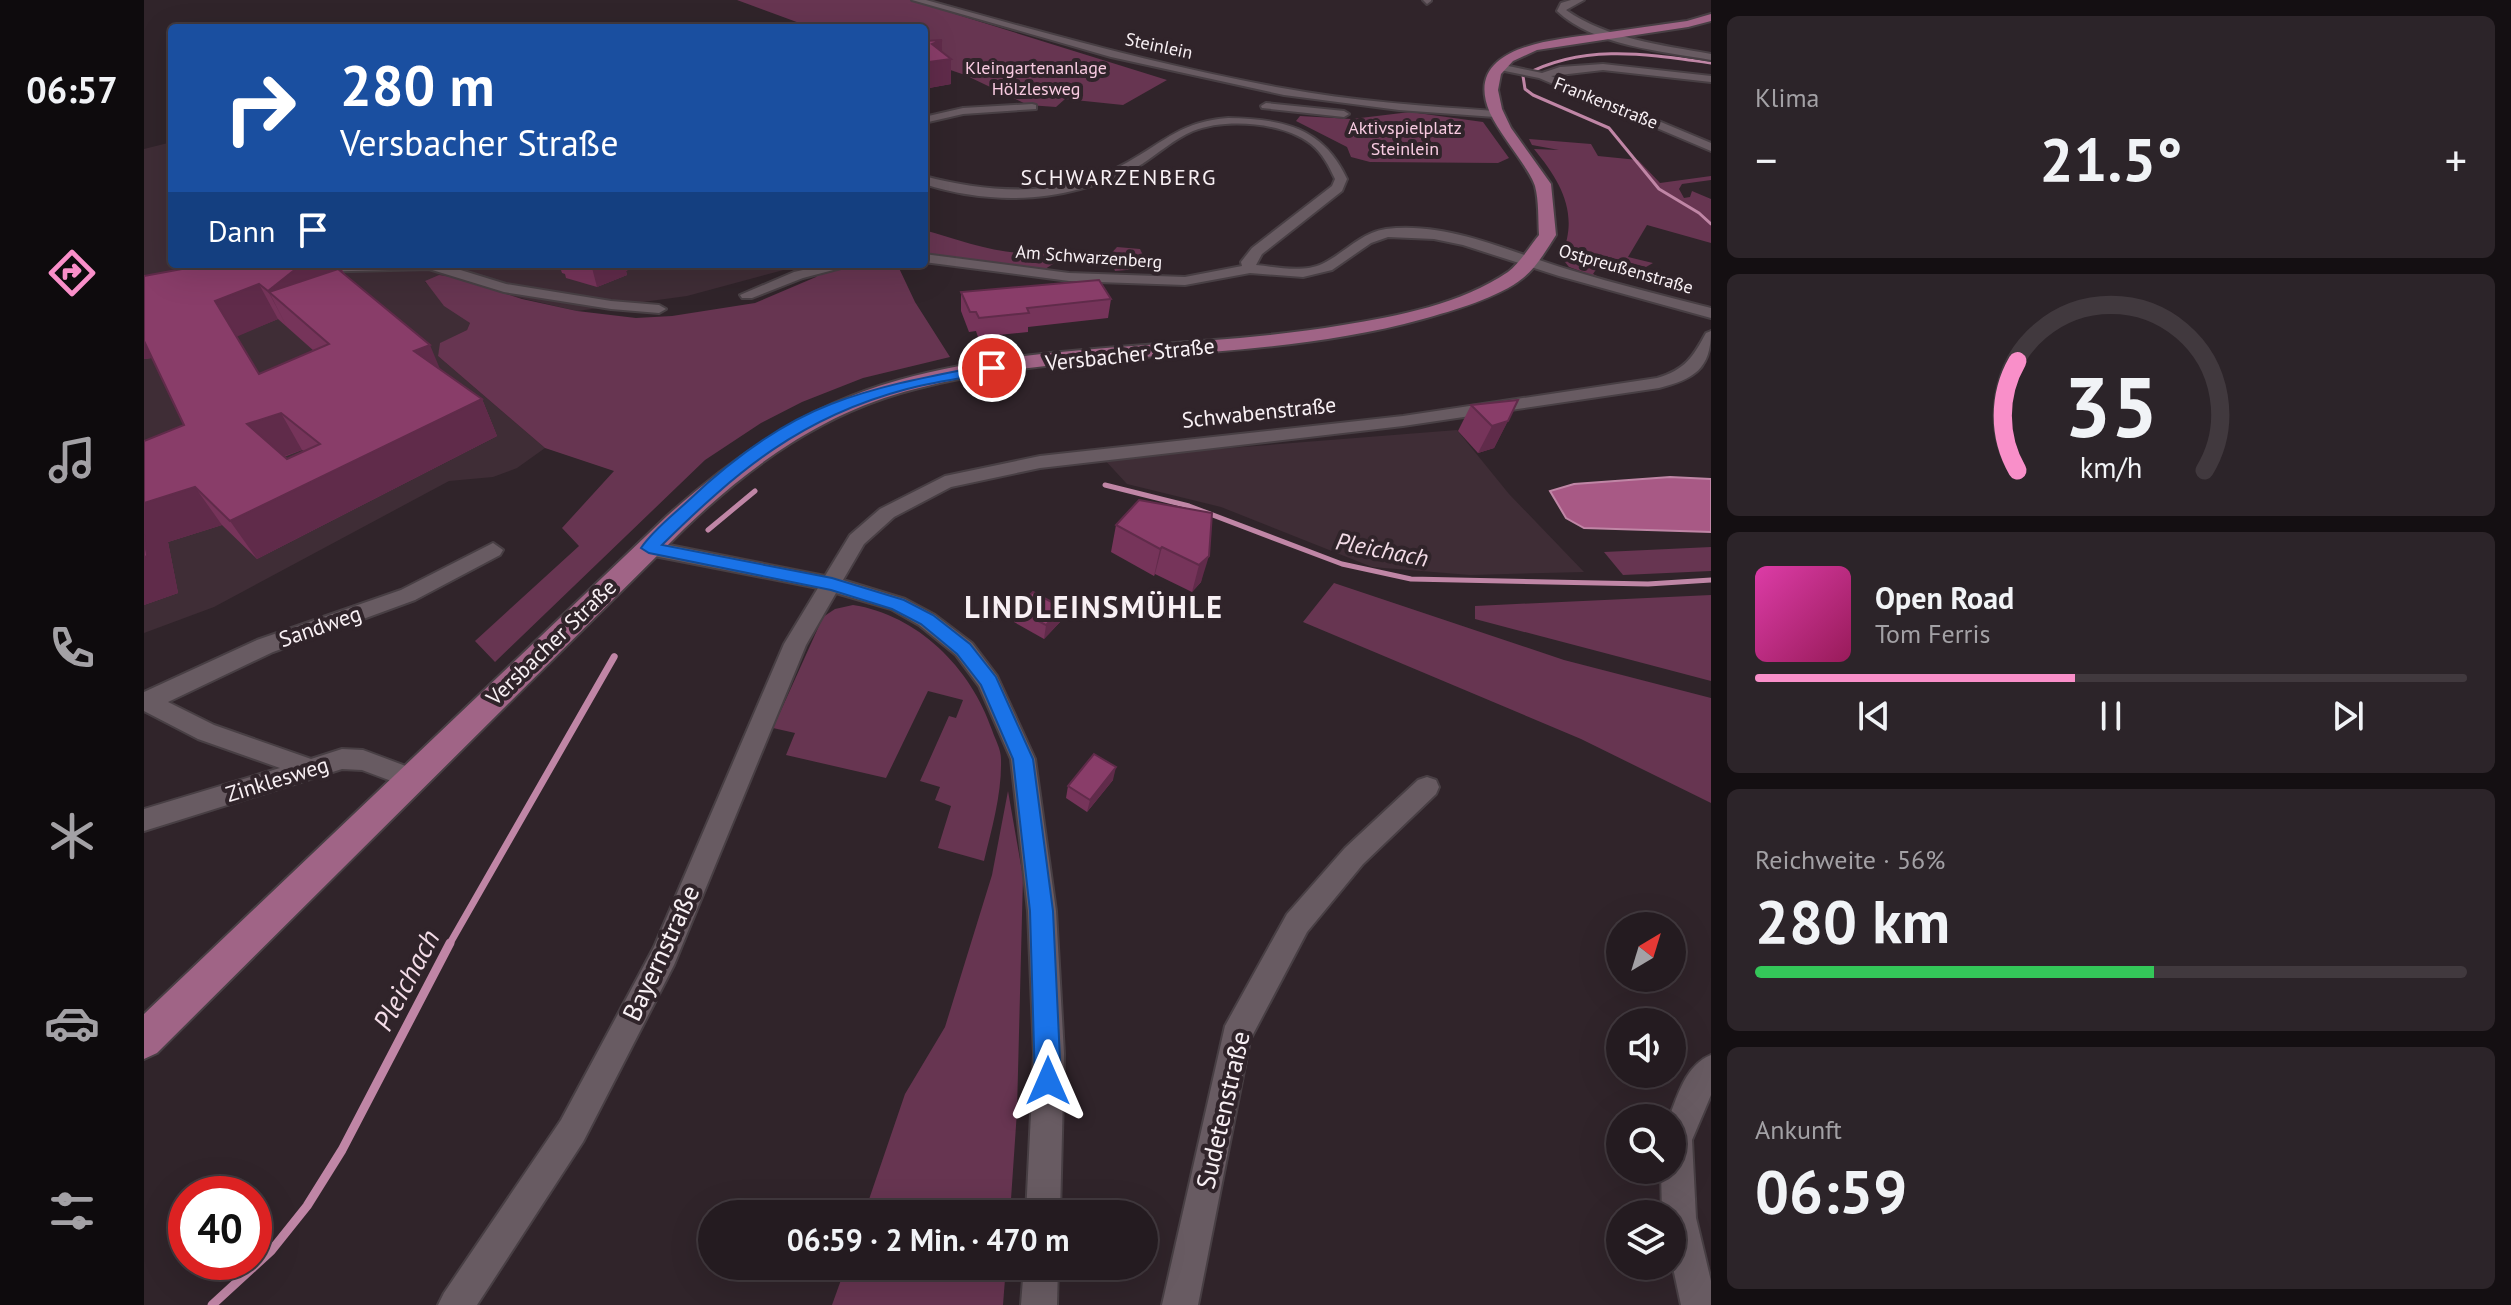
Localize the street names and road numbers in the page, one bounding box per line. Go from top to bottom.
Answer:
street label: Steinlein [1123,27,1195,64]
street label: Frankenstraße [1551,71,1662,134]
street label: Ostpreußenstraße [1556,238,1696,299]
street label: Am Schwarzenberg [1015,240,1163,273]
street label: Versbacher Straße [1043,331,1216,377]
street label: Schwabenstraße [1180,390,1338,434]
street label: Versbacher Straße [479,573,622,712]
street label: Sandweg [275,599,365,653]
street label: Zinklesweg [222,750,332,808]
street label: Bayernstraße [615,880,706,1026]
street label: Sudetenstraße [1188,1028,1257,1192]

